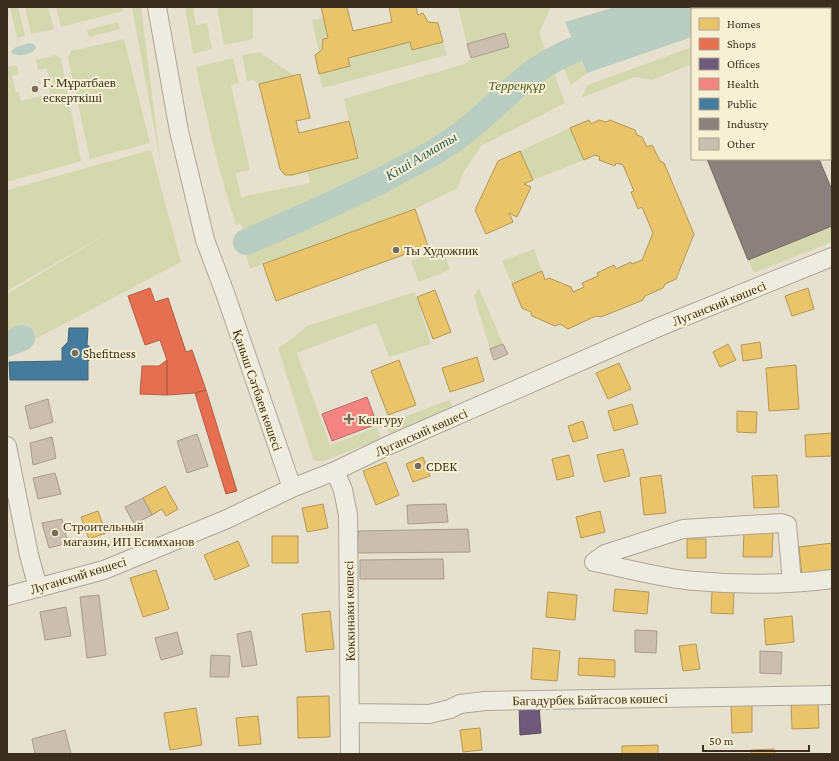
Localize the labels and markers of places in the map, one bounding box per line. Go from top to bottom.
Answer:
place label: Г. Мұратбаев ескерткіші [43,75,116,105]
marker: Г. Мұратбаев ескерткіші [30,84,40,94]
place label: Ты Художник [404,243,479,258]
marker: Ты Художник [391,245,401,255]
place label: Shefitness [83,346,136,361]
marker: Shefitness [70,348,80,358]
place label: Кенгуру [358,412,404,427]
marker: Кенгуру [343,413,355,425]
place label: CDEK [426,459,457,474]
marker: CDEK [413,461,423,471]
place label: Строительный магазин, ИП Есимханов [63,519,194,549]
marker: Строительный магазин, ИП Есимханов [50,528,60,538]

